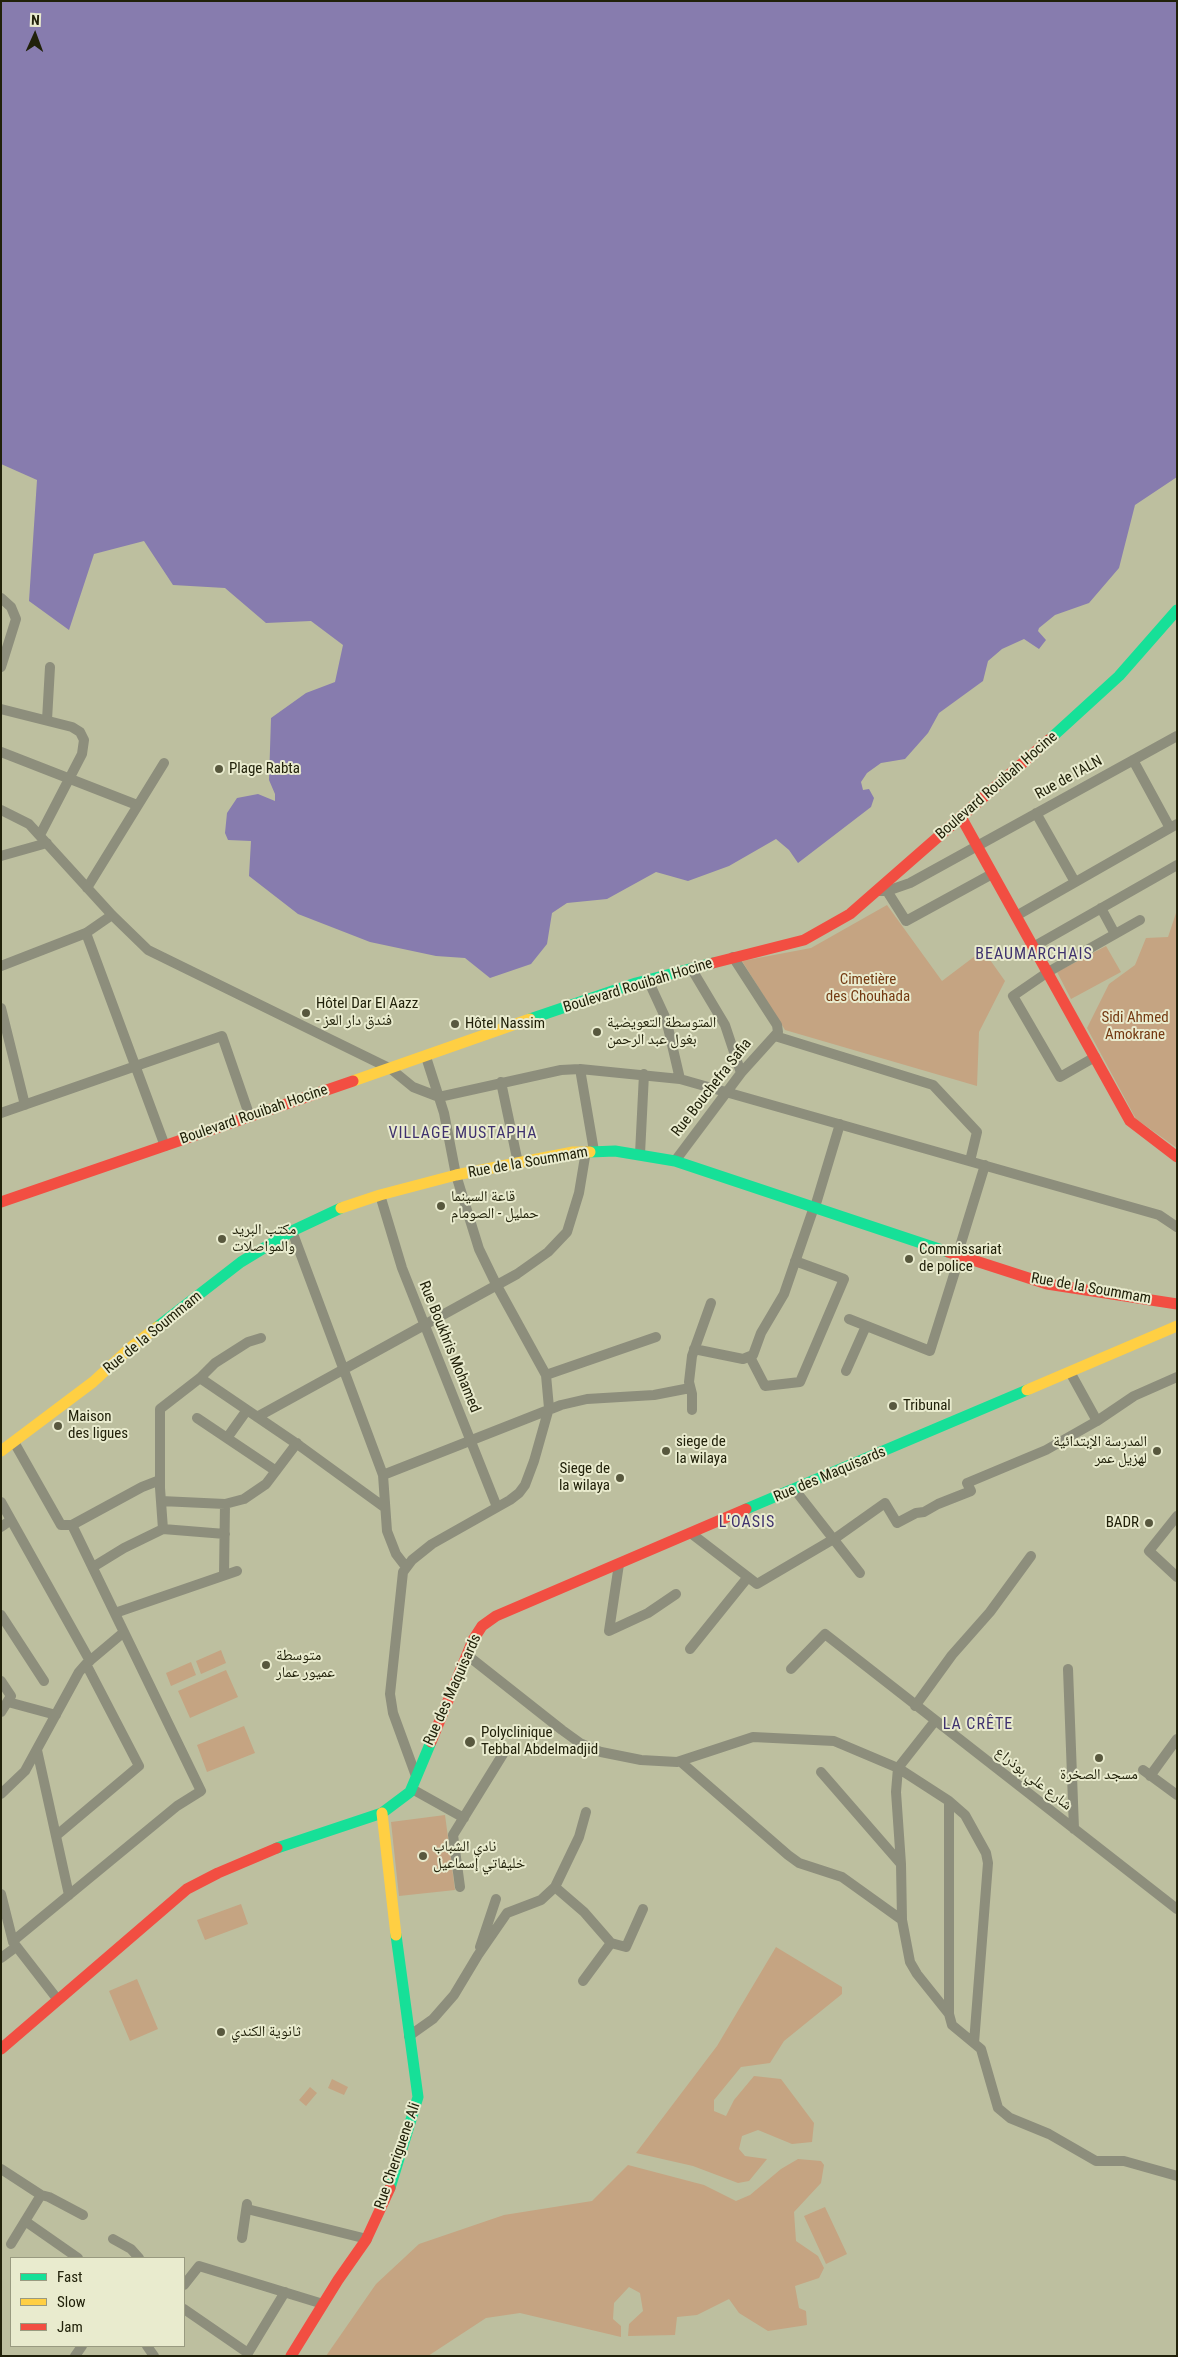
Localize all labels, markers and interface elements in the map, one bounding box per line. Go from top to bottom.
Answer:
north arrow [10,10,60,60]
text: N [31,12,40,28]
street label: Boulevard Rouibah Hocine [933,728,1061,844]
street label: Rue de l'ALN [1032,752,1106,804]
place label: Plage Rabta [229,760,300,778]
marker: Plage Rabta [213,763,225,775]
district label: BEAUMARCHAIS [974,945,1094,965]
street label: Boulevard Rouibah Hocine [561,955,715,1017]
park label: Cimetière des Chouhada [826,971,910,1006]
place label: Hôtel Dar El Aazz - فندق دار العز [316,995,418,1030]
marker: Hôtel Dar El Aazz - فندق دار العز [300,1007,312,1019]
park label: Sidi Ahmed Amokrane [1101,1009,1169,1044]
place label: المتوسطة التعويضية بغول عبد الرحمن [607,1014,716,1049]
place label: Hôtel Nassim [465,1015,545,1033]
marker: Hôtel Nassim [449,1018,461,1030]
marker: المتوسطة التعويضية بغول عبد الرحمن [591,1026,603,1038]
street label: Rue Bouchefra Safia [668,1036,756,1140]
street label: Boulevard Rouibah Hocine [178,1081,330,1149]
district label: VILLAGE MUSTAPHA [386,1124,540,1144]
street label: Rue de la Soummam [467,1144,589,1182]
place label: قاعة السينما حمليل - الصومام [451,1188,539,1223]
marker: قاعة السينما حمليل - الصومام [435,1200,447,1212]
place label: مكتب البريد والمواصلات [232,1221,296,1256]
marker: مكتب البريد والمواصلات [216,1233,228,1245]
place label: Commissariat de police [919,1241,1002,1276]
marker: Commissariat de police [903,1253,915,1265]
street label: Rue de la Soummam [1030,1270,1152,1308]
street label: Rue Boukhris Mohamed [414,1279,484,1415]
street label: Rue de la Soummam [100,1288,206,1378]
place label: Tribunal [903,1397,951,1415]
marker: Tribunal [887,1400,899,1412]
place label: Maison des ligues [68,1408,128,1443]
marker: Maison des ligues [52,1420,64,1432]
place label: siege de la wilaya [676,1433,727,1468]
place label: المدرسة الإبتدائية لهزيل عمر [1053,1433,1147,1468]
street label: Rue des Maquisards [771,1443,889,1507]
marker: siege de la wilaya [660,1445,672,1457]
marker: المدرسة الإبتدائية لهزيل عمر [1151,1445,1163,1457]
place label: Siege de la wilaya [559,1460,610,1495]
marker: Siege de la wilaya [614,1472,626,1484]
district label: L'OASIS [718,1513,776,1533]
place label: BADR [1106,1514,1139,1532]
marker: BADR [1143,1517,1155,1529]
street label: Rue des Maquisards [420,1632,486,1748]
place label: متوسطة عميور عمار [276,1647,335,1682]
marker: متوسطة عميور عمار [260,1659,272,1671]
district label: LA CRÊTE [942,1715,1014,1735]
place label: Polyclinique Tebbal Abdelmadjid [481,1724,598,1759]
marker: Polyclinique Tebbal Abdelmadjid [463,1735,477,1749]
street label: شارع علي بوذراع [991,1743,1075,1815]
marker: مسجد الصخرة [1093,1752,1105,1764]
place label: مسجد الصخرة [1060,1766,1138,1784]
place label: نادي الشباب خليفاتي إسماعيل [433,1838,525,1873]
marker: نادي الشباب خليفاتي إسماعيل [417,1850,429,1862]
place label: ثانوية الكندي [231,2023,301,2041]
marker: ثانوية الكندي [215,2026,227,2038]
street label: Rue Cheriguene Ali [371,2100,425,2212]
legend [10,2257,185,2347]
text: Fast [57,2268,82,2286]
text: Slow [57,2293,86,2311]
text: Jam [57,2318,83,2336]

